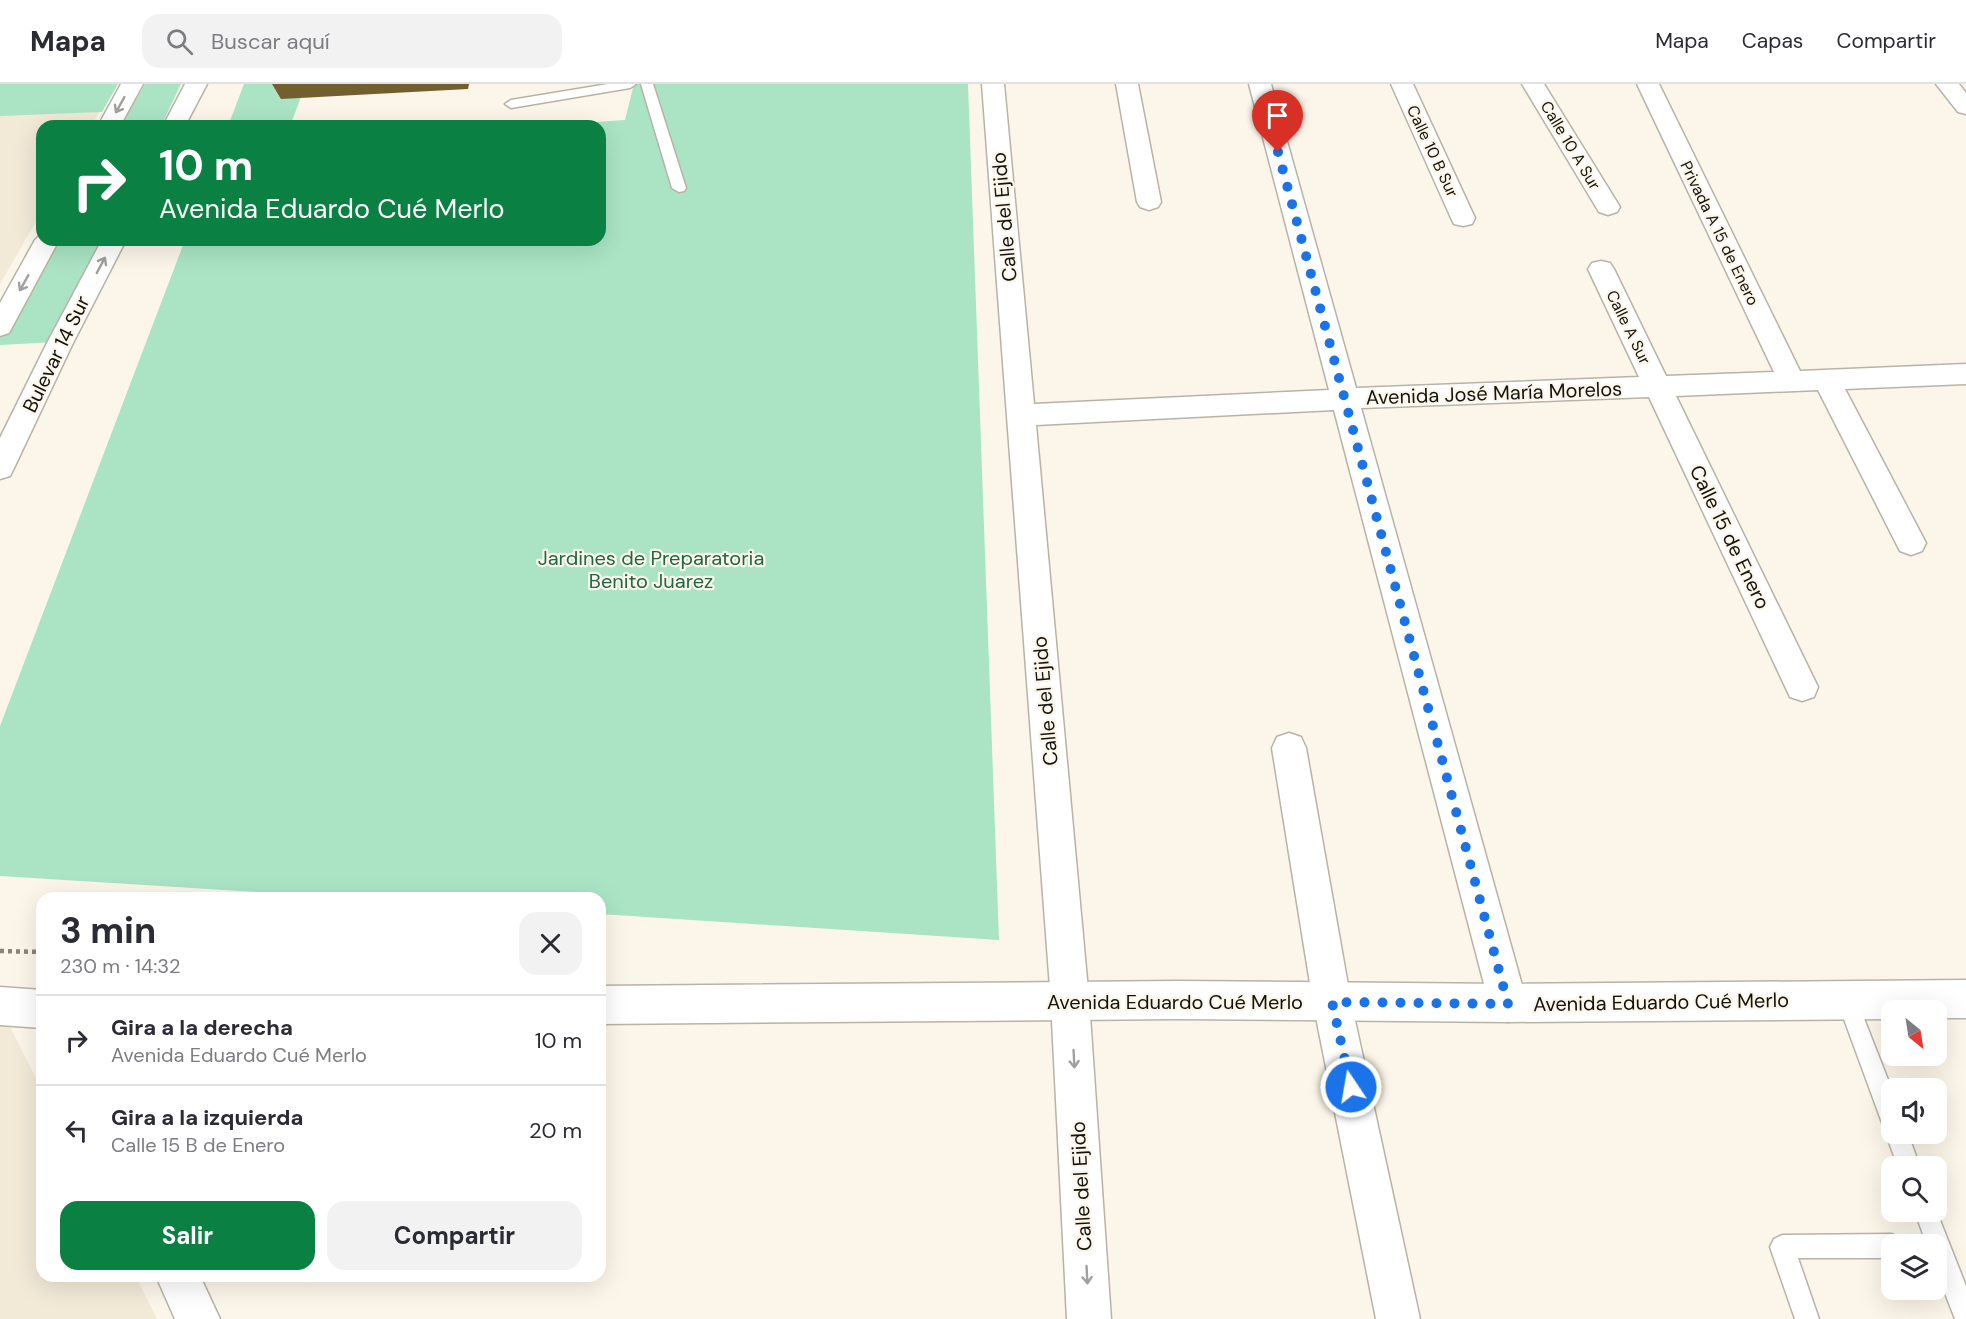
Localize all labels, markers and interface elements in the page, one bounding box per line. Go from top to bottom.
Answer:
search box [142,14,562,68]
text: Mapa [30,23,106,60]
icon: search [163,25,196,58]
text: Buscar aquí [211,27,330,56]
text: Mapa [1655,27,1709,55]
text: Capas [1742,27,1803,55]
text: Compartir [1836,27,1936,55]
pin [1252,90,1303,152]
one-way arrow [114,96,126,113]
street label: Calle 10 A Sur [1536,97,1605,194]
icon: arrive [1261,99,1294,132]
street label: Calle 10 B Sur [1402,102,1463,201]
text: 10 m [159,138,253,193]
icon: right [60,144,138,222]
street label: Calle del Ejido [985,151,1023,283]
street label: Privada A 15 de Enero [1675,157,1764,309]
text: Avenida Eduardo Cué Merlo [159,191,505,226]
one-way arrow [96,257,107,275]
one-way arrow [18,274,29,292]
street label: Calle A Sur [1602,287,1656,368]
street label: Bulevar 14 Sur [17,291,95,417]
street label: Avenida José María Morelos [1365,376,1623,410]
street label: Calle 15 de Enero [1684,461,1776,613]
park label: Jardines de Preparatoria Benito Juarez [538,545,764,594]
street label: Calle del Ejido [1026,635,1064,767]
text: 3 min [60,907,156,954]
button: close [519,912,582,975]
text: 230 m · 14:32 [60,953,181,979]
street label: Avenida Eduardo Cué Merlo [1533,987,1789,1017]
street label: Avenida Eduardo Cué Merlo [1047,989,1303,1015]
north arrow [1881,1000,1947,1066]
map controls [1881,1000,1947,1300]
text: Gira a la derecha [111,1013,293,1042]
icon: right [60,1024,93,1057]
text: 10 m [535,1026,582,1055]
text: Avenida Eduardo Cué Merlo [111,1042,367,1068]
one-way arrow [1068,1049,1079,1069]
position arrow [1319,1055,1383,1119]
button: sound [1881,1078,1947,1144]
text: Gira a la izquierda [111,1103,303,1132]
icon: left [60,1114,93,1147]
text: 20 m [529,1116,582,1145]
street label: Calle del Ejido [1065,1120,1097,1252]
text: Calle 15 B de Enero [111,1132,285,1158]
button: search [1881,1156,1947,1222]
button: Salir [60,1201,315,1270]
button: Compartir [327,1201,582,1270]
button: layers [1881,1234,1947,1300]
one-way arrow [1081,1264,1092,1284]

